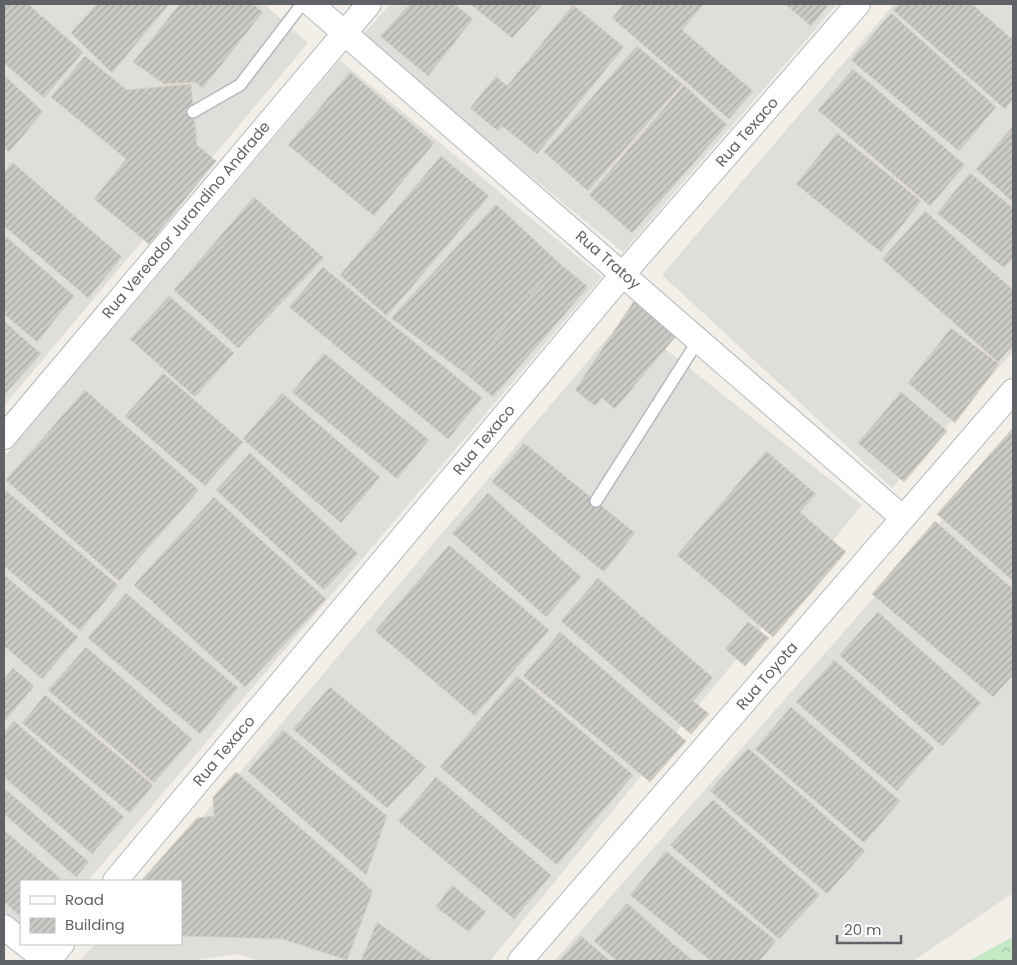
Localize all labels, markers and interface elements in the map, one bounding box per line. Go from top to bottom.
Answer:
street label: Rua Texaco [710,92,783,171]
street label: Rua Vereador Jurandino Andrade [97,117,275,323]
street label: Rua Tratoy [571,225,646,294]
street label: Rua Texaco [448,400,519,479]
street label: Rua Toyota [731,637,802,714]
street label: Rua Texaco [188,711,259,790]
legend [20,880,182,945]
text: Road [65,889,104,910]
scale bar [837,912,901,944]
text: Building [65,914,125,935]
text: 20 m [844,919,882,940]

